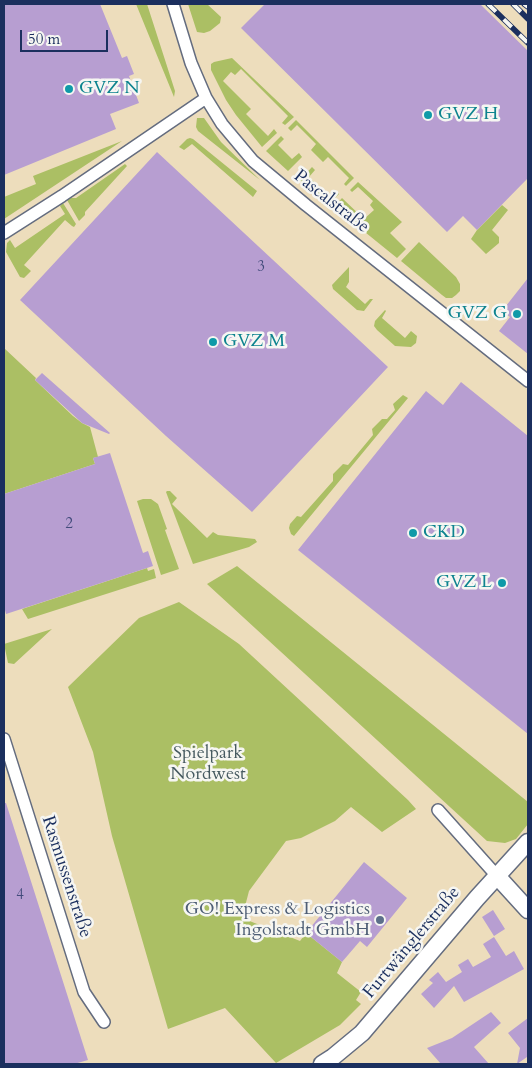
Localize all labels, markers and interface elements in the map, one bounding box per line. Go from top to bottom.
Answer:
scale bar [22,20,110,52]
text: 50 m [28,29,60,49]
place label: GVZ N [79,78,139,100]
marker: GVZ N [63,83,75,95]
place label: GVZ H [438,104,498,126]
marker: GVZ H [422,109,434,121]
street label: Pascalstraße [289,166,373,238]
house number: 3 [257,259,265,277]
place label: GVZ G [448,303,507,325]
marker: GVZ G [511,308,523,320]
place label: GVZ M [223,331,285,353]
marker: GVZ M [207,336,219,348]
house number: 2 [65,516,73,534]
place label: CKD [423,522,465,544]
marker: CKD [407,527,419,539]
place label: GVZ L [436,572,492,594]
marker: GVZ L [496,577,508,589]
park label: Spielpark Nordwest [170,743,246,786]
street label: Rasmussenstraße [36,813,96,941]
street label: Furtwänglerstraße [359,883,465,1003]
house number: 4 [16,887,24,905]
place label: GO! Express & Logistics Ingolstadt GmbH [185,899,370,942]
marker: GO! Express & Logistics Ingolstadt GmbH [374,914,386,926]

